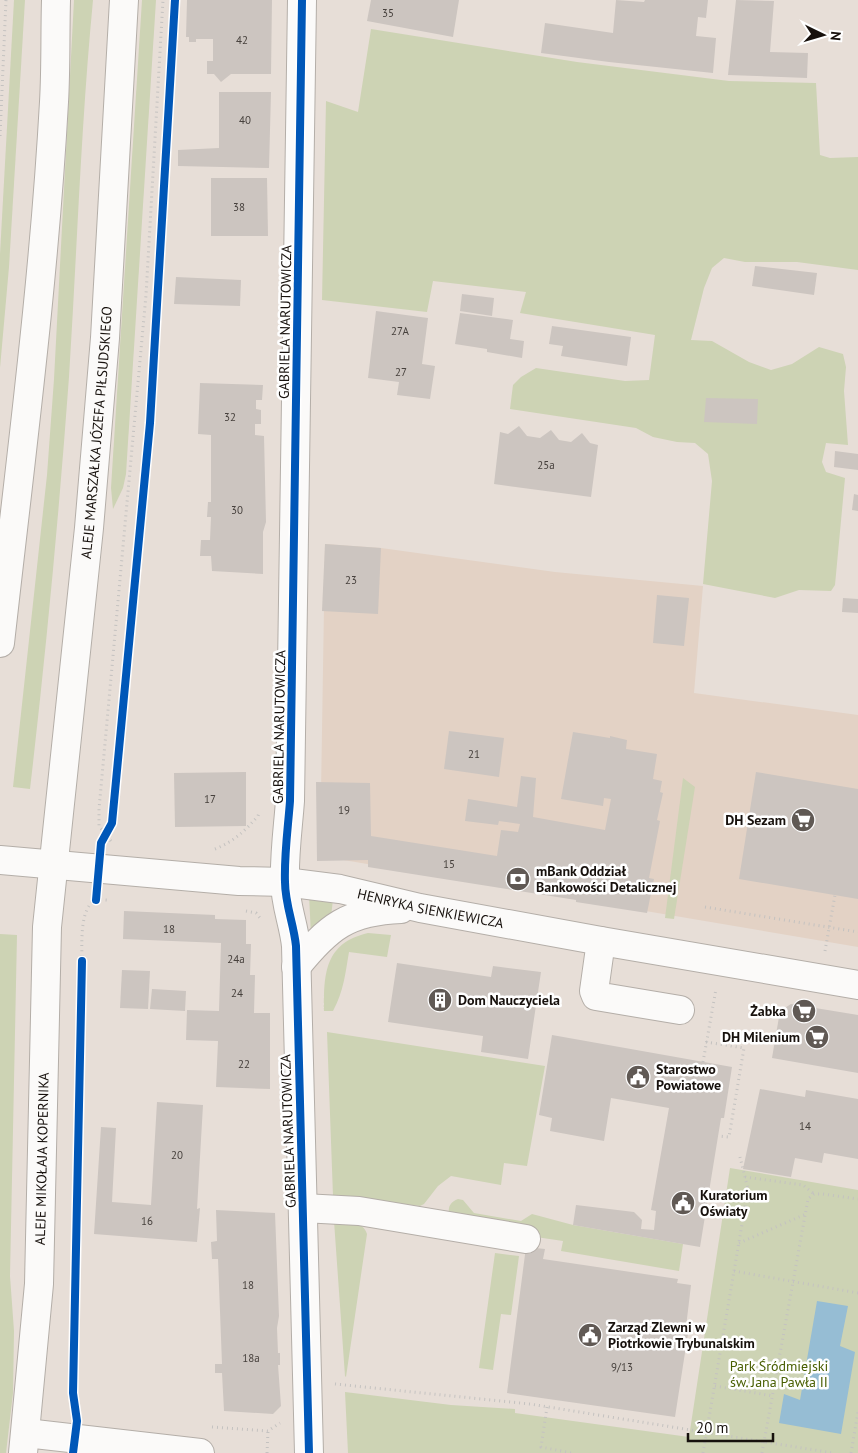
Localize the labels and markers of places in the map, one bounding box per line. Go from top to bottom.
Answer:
supermarket icon: DH Sezam [790,807,816,833]
place label: DH Sezam [725,811,786,829]
place label: mBank Oddział Bankowości Detalicznej [536,862,677,896]
bank icon: mBank Oddział Bankowości Detalicznej [505,866,531,892]
building icon: Dom Nauczyciela [427,987,453,1013]
place label: Dom Nauczyciela [458,991,560,1009]
supermarket icon: Żabka [791,998,817,1024]
place label: Żabka [750,1002,786,1020]
supermarket icon: DH Milenium [804,1024,830,1050]
place label: DH Milenium [722,1028,800,1046]
place label: Starostwo Powiatowe [656,1060,721,1094]
public building icon: Starostwo Powiatowe [625,1064,651,1090]
place label: Kuratorium Oświaty [700,1186,768,1220]
public building icon: Kuratorium Oświaty [670,1190,696,1216]
place label: Zarząd Zlewni w Piotrkowie Trybunalskim [608,1318,755,1352]
public building icon: Zarząd Zlewni w Piotrkowie Trybunalskim [577,1322,603,1348]

